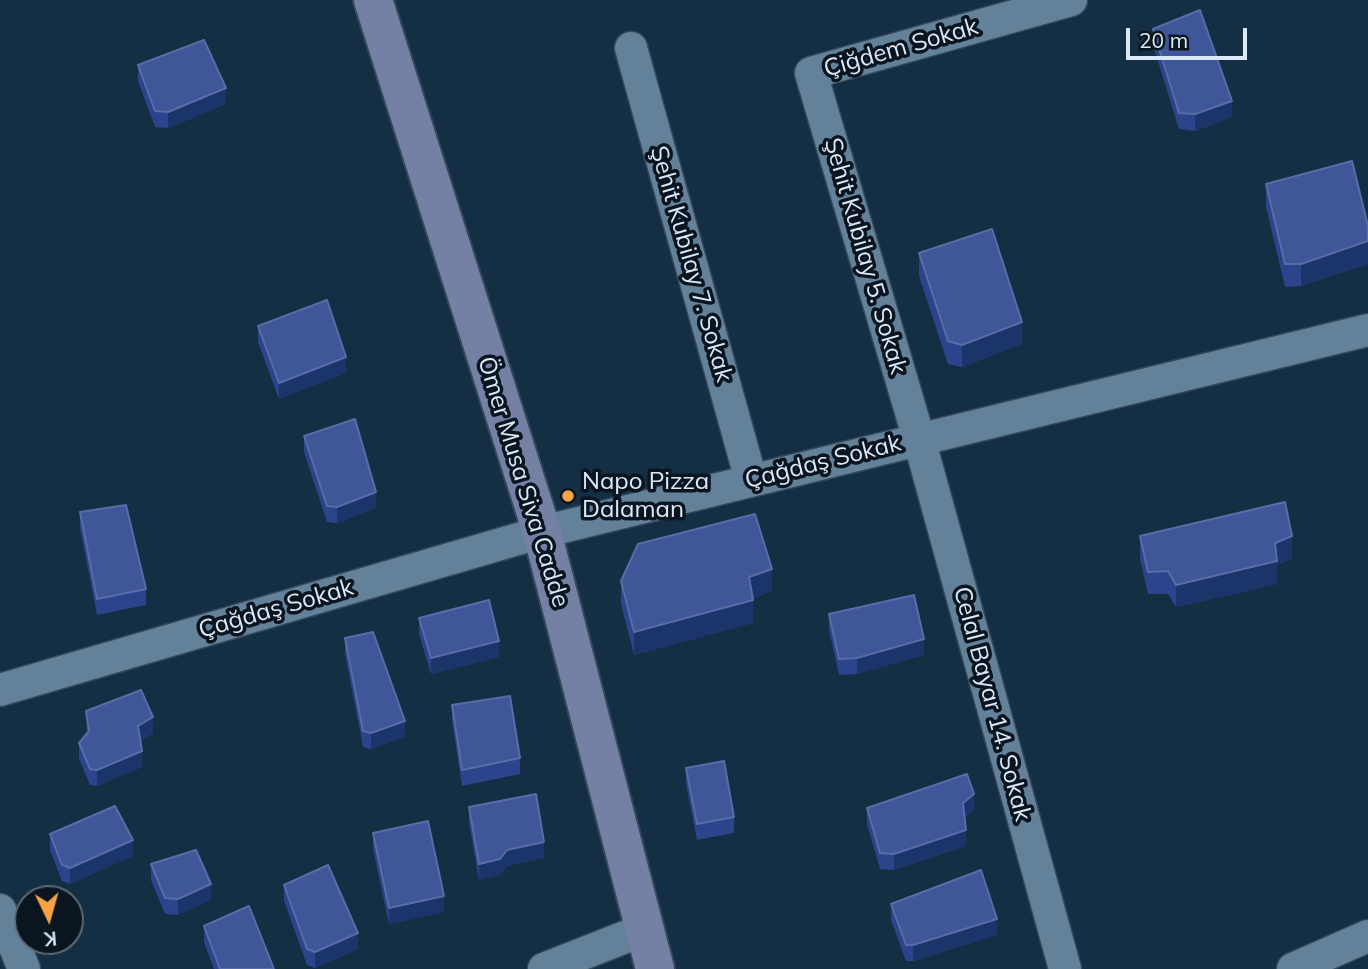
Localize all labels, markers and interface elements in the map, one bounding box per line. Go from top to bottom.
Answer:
street label: Çiğdem Sokak [821,12,981,84]
scale bar [1130,14,1251,58]
text: 20 m [1139,27,1188,53]
street label: Şehit Kubilay 5. Sokak [818,135,912,377]
street label: Şehit Kubilay 7. Sokak [644,143,738,385]
street label: Ömer Musa Siva Cadde [471,353,575,611]
street label: Çağdaş Sokak [742,429,904,495]
place label: Napo Pizza Dalaman [582,468,709,524]
marker: Napo Pizza Dalaman [560,488,576,504]
street label: Çağdaş Sokak [195,573,357,645]
street label: Celal Bayar 14. Sokak [947,584,1037,824]
north arrow [14,885,84,955]
text: K [43,926,58,951]

